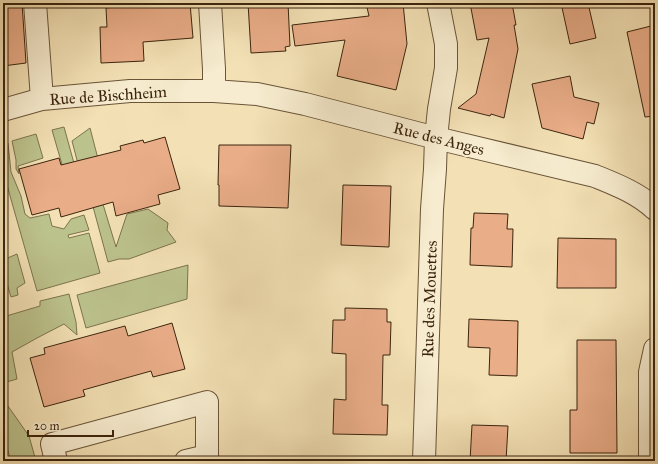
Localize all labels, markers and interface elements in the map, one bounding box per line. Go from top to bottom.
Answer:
street label: Rue de Bischheim [49,82,168,109]
street label: Rue des Anges [391,118,487,160]
street label: Rue des Mouettes [418,240,441,358]
scale bar [28,412,113,438]
text: 20 m [34,419,60,433]

